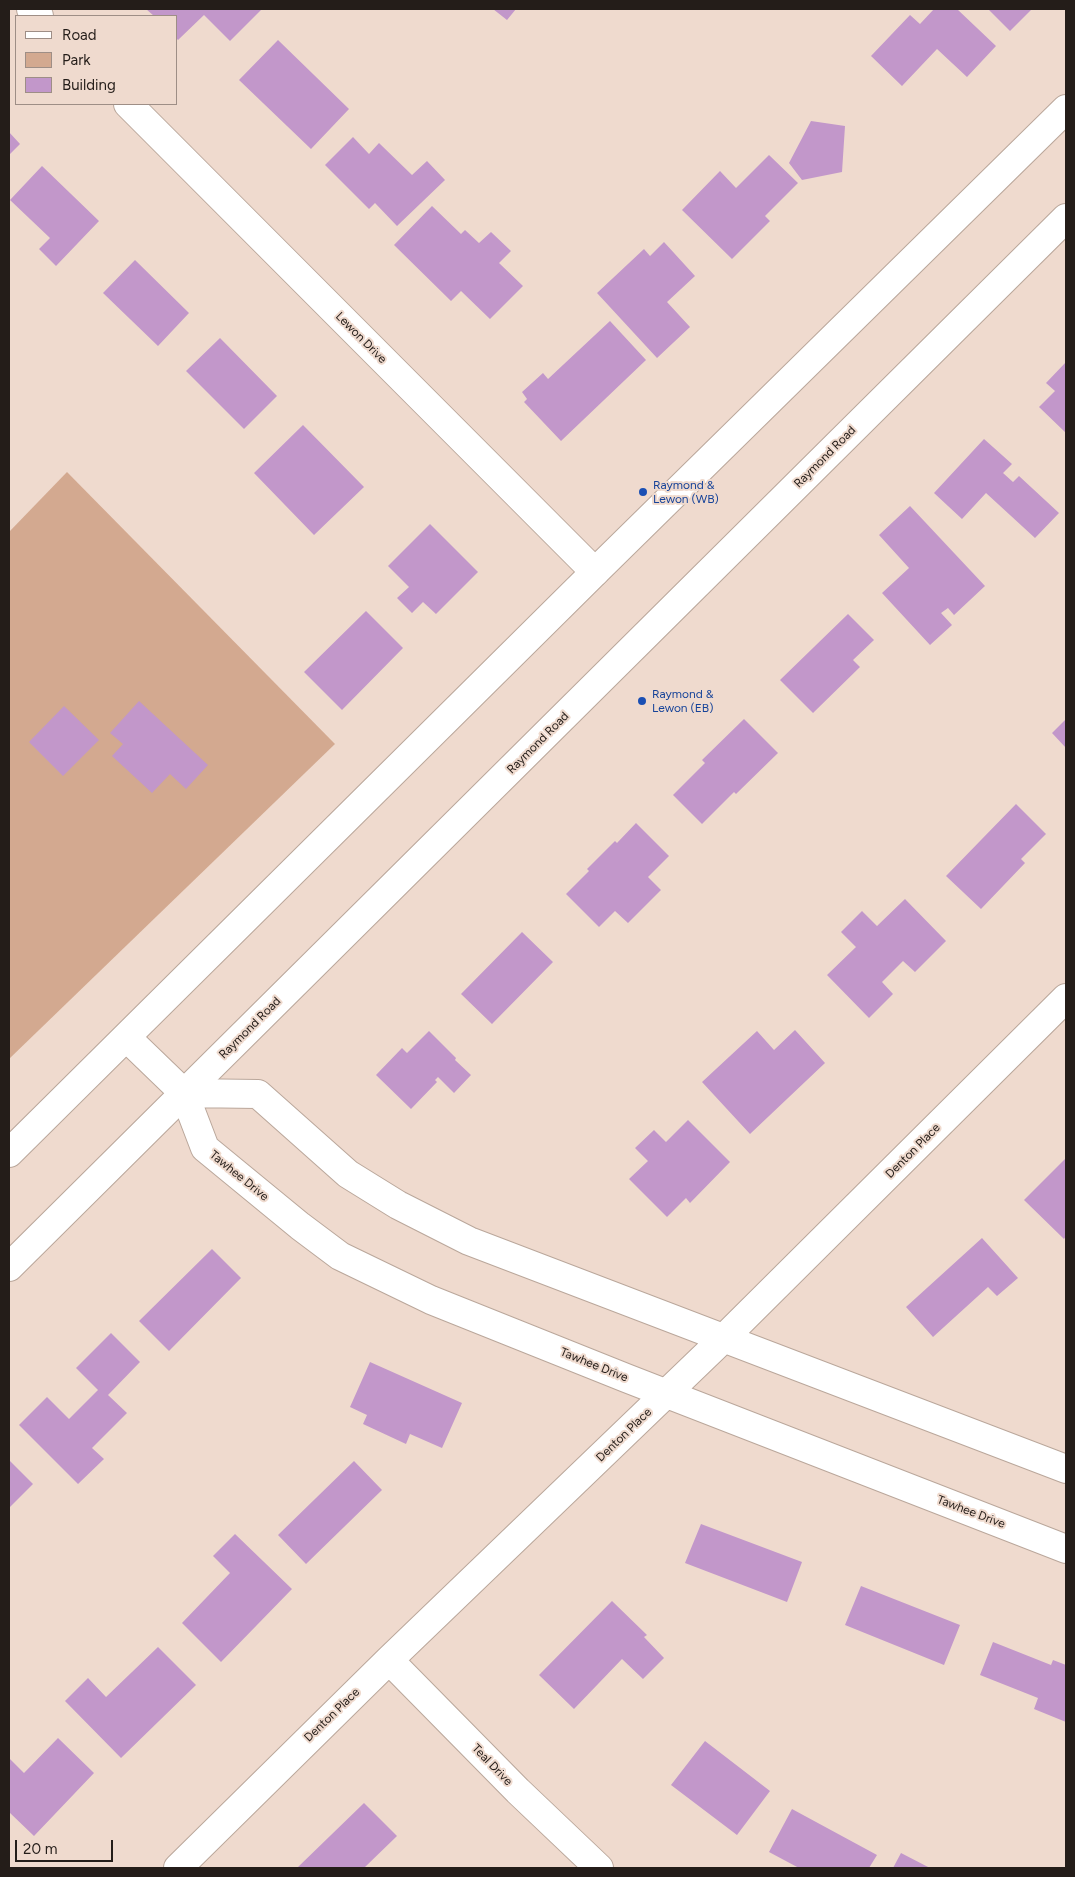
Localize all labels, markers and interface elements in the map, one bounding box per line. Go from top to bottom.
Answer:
legend [15,15,178,105]
text: Road [62,26,97,44]
text: Park [62,51,91,69]
text: Building [62,76,116,94]
street label: Lewon Drive [332,309,390,367]
street label: Raymond Road [791,423,859,491]
place label: Raymond & Lewon (WB) [653,478,719,506]
marker: Raymond & Lewon (WB) [637,486,649,498]
place label: Raymond & Lewon (EB) [652,687,713,715]
marker: Raymond & Lewon (EB) [636,695,648,707]
street label: Raymond Road [504,709,572,777]
street label: Raymond Road [216,994,284,1062]
street label: Denton Place [883,1121,943,1181]
street label: Tawhee Drive [207,1148,271,1204]
street label: Tawhee Drive [558,1345,630,1385]
street label: Denton Place [593,1405,655,1465]
street label: Tawhee Drive [935,1492,1007,1532]
street label: Denton Place [301,1685,363,1745]
street label: Teal Drive [469,1741,515,1789]
scale bar [18,1830,115,1862]
text: 20 m [23,1840,57,1858]

